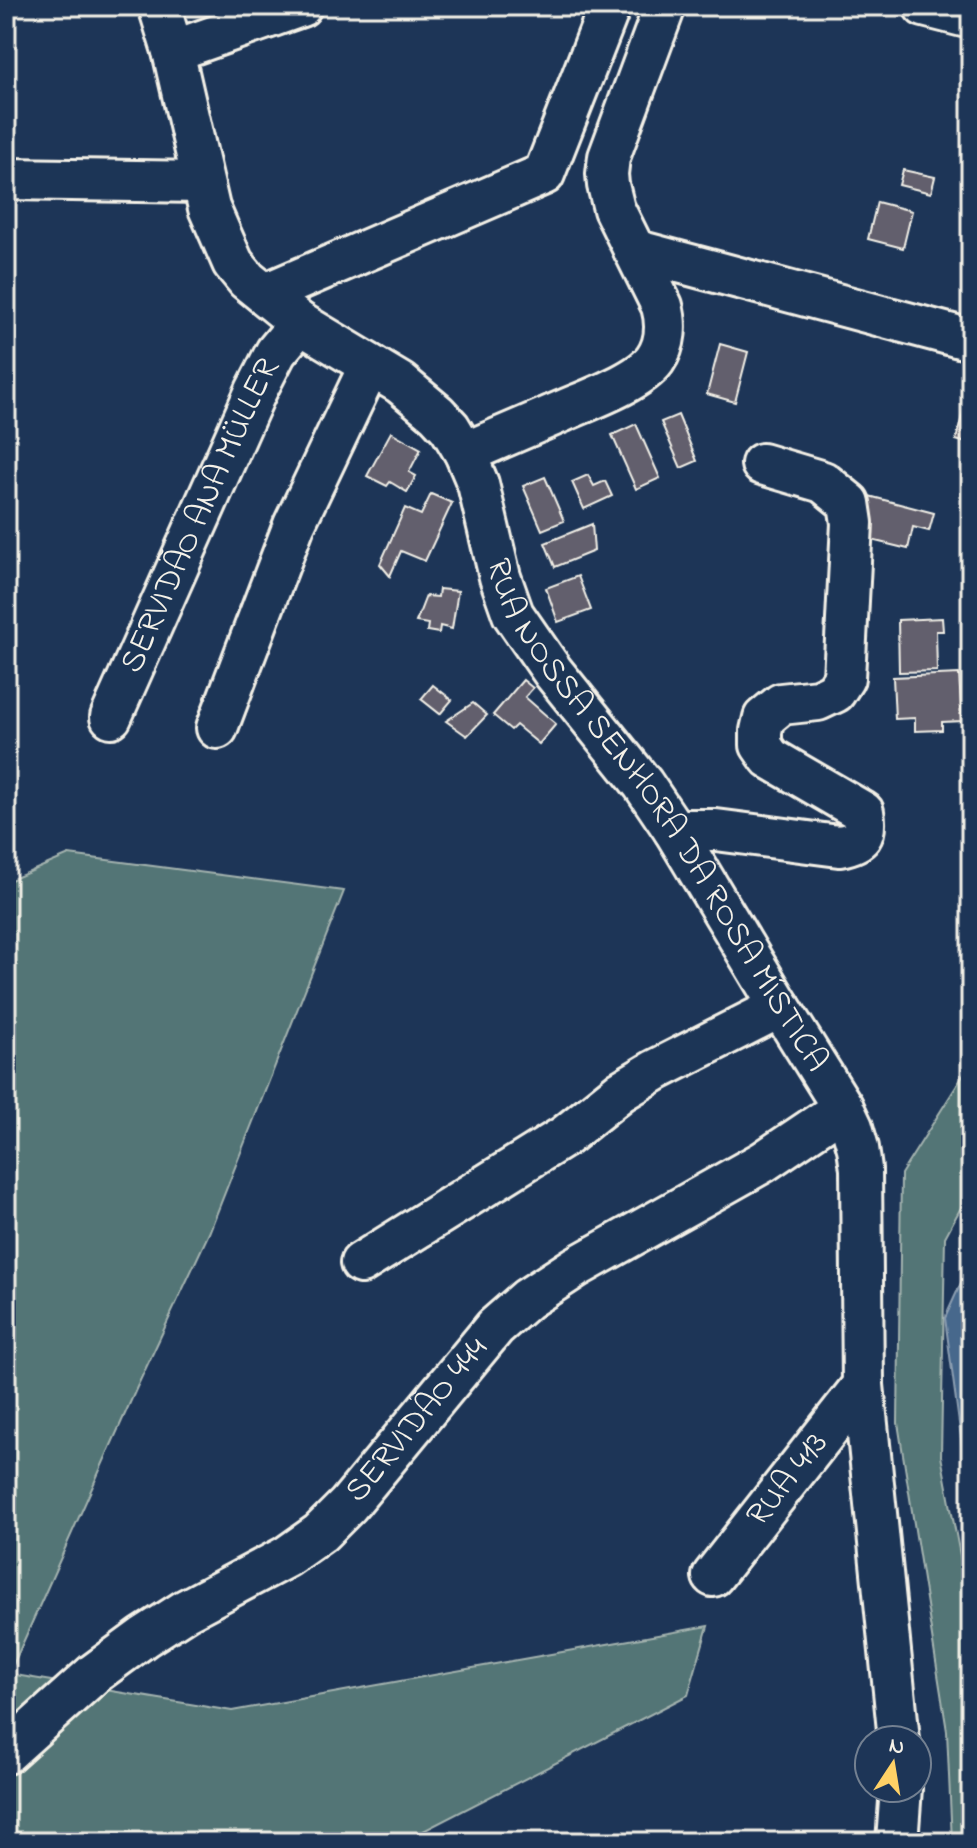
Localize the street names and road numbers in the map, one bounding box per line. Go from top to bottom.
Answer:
street label: SERVIDÃO ANA MÜLLER [108,350,294,682]
street label: RUA NOSSA SENHORA DA ROSA MÍSTICA [471,554,840,1083]
street label: SERVIDÃO 444 [334,1327,501,1515]
street label: RUA 413 [735,1422,842,1538]

